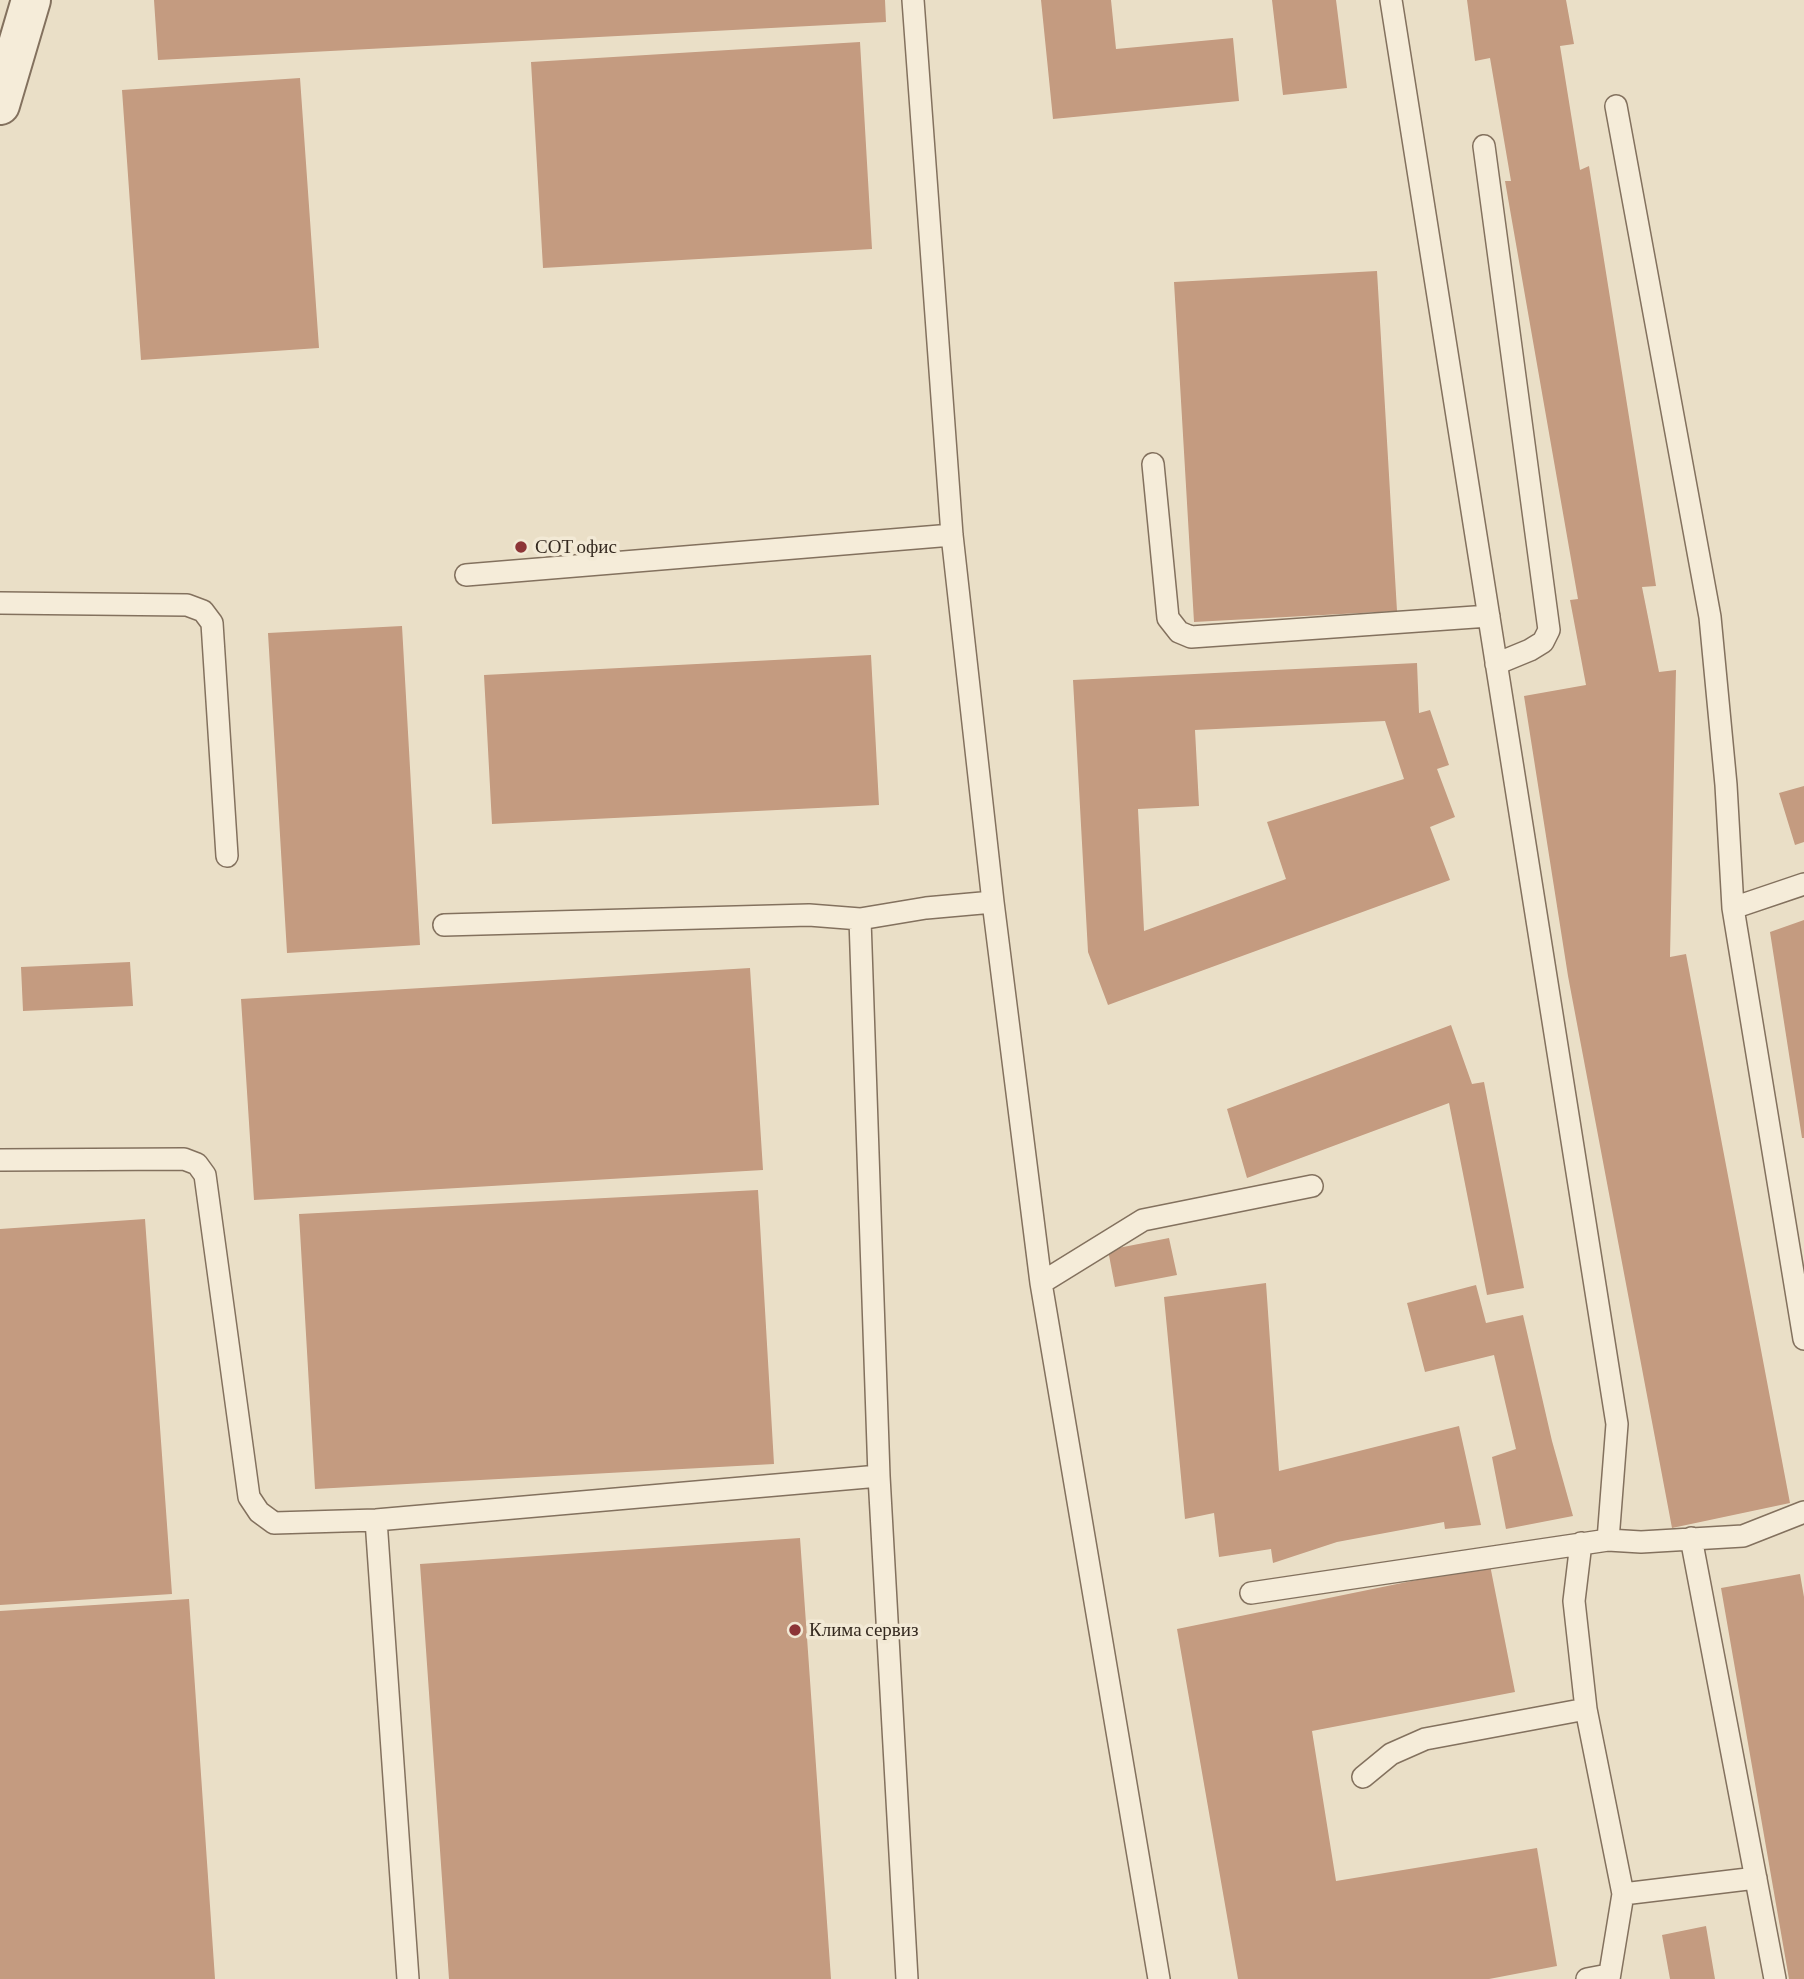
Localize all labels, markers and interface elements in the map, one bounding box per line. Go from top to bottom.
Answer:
place label: СОТ офис [535,536,617,558]
marker: СОТ офис [513,539,529,555]
place label: Клима сервиз [809,1619,918,1641]
marker: Клима сервиз [787,1622,803,1638]

